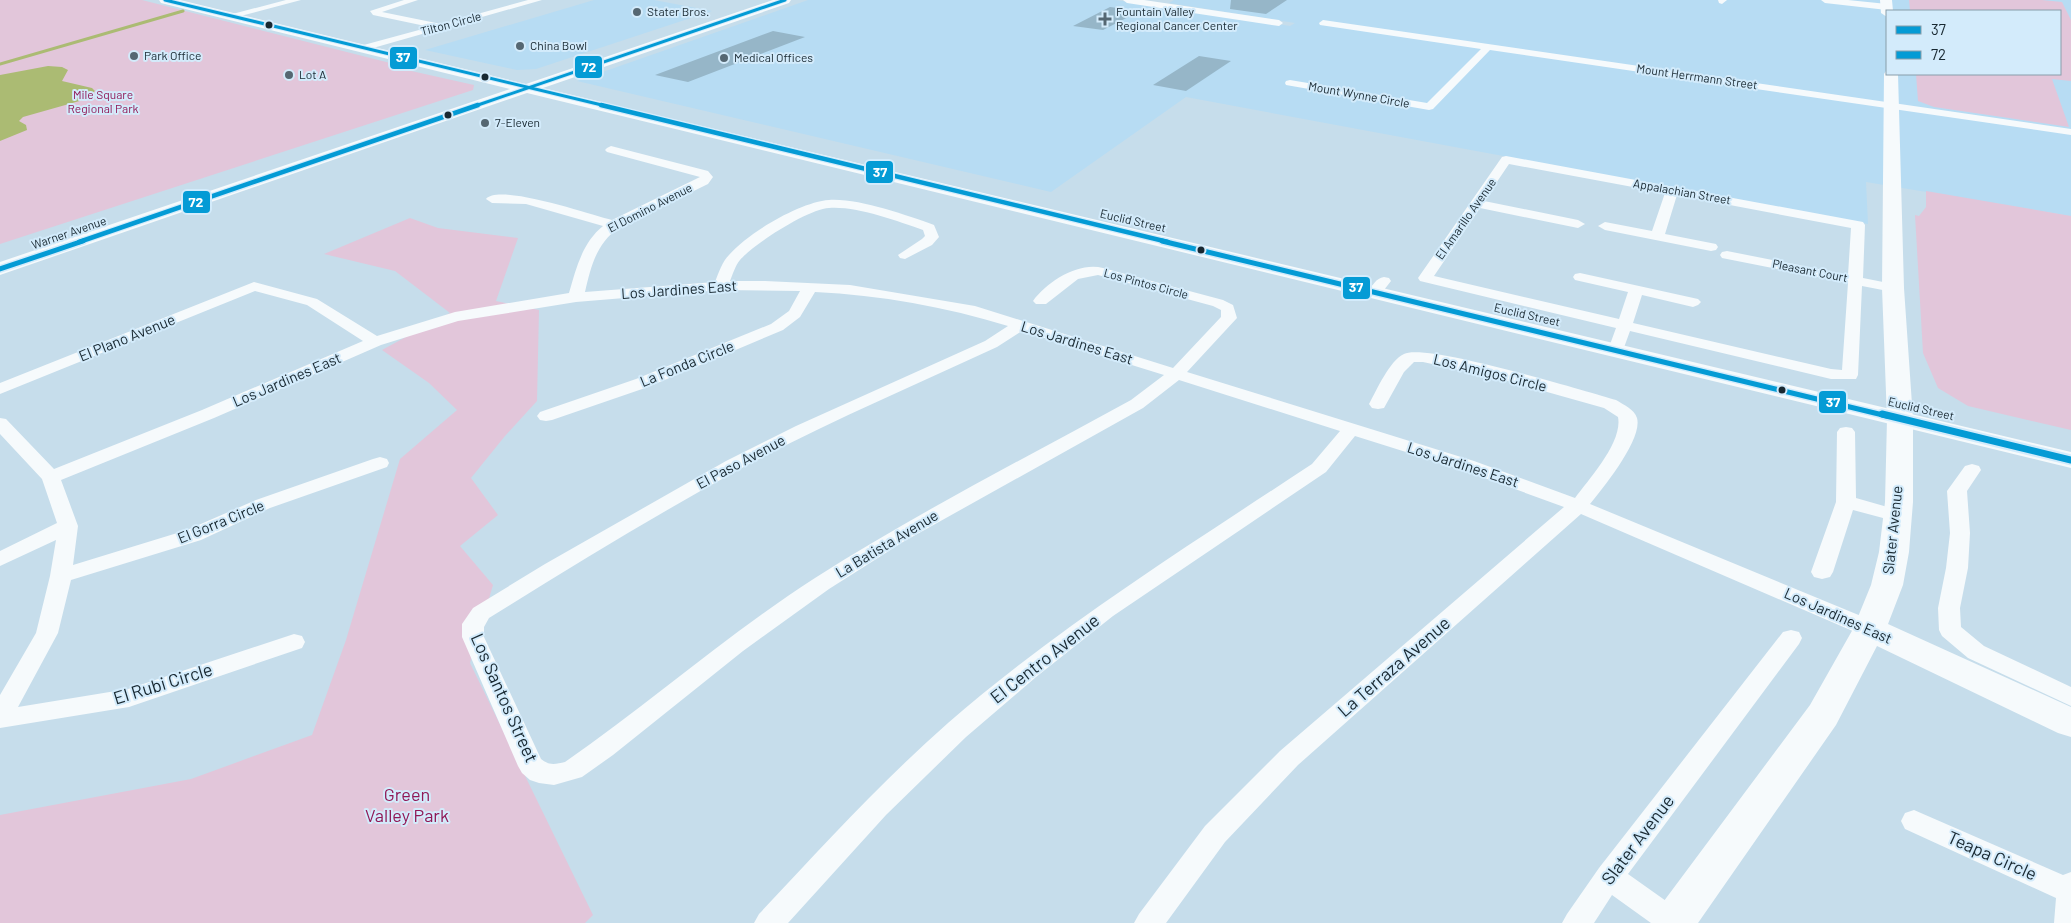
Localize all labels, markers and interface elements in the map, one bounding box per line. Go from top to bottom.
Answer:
place label: Stater Bros. [647,4,709,18]
place label: Fountain Valley Regional Cancer Center [1116,4,1238,32]
marker: Stater Bros. [631,6,643,18]
street label: Tilton Circle [419,8,483,38]
legend [1886,10,2061,75]
marker: Fountain Valley Regional Cancer Center [1098,12,1112,26]
unlabelled marker [264,20,274,30]
text: 37 [1931,20,1946,38]
place label: China Bowl [530,38,587,52]
marker: China Bowl [514,40,526,52]
text: 72 [1931,45,1946,63]
line badge: 37 [389,46,418,70]
place label: Park Office [144,48,201,62]
text: 37 [396,48,410,65]
marker: Park Office [128,50,140,62]
place label: Medical Offices [734,50,813,64]
marker: Medical Offices [718,52,730,64]
line badge: 72 [574,55,603,79]
text: 72 [582,58,597,75]
street label: Mount Herrmann Street [1636,61,1758,91]
place label: Lot A [299,67,326,81]
marker: Lot A [283,69,295,81]
unlabelled marker [480,72,490,82]
street label: Mount Wynne Circle [1308,78,1411,110]
park label: Mile Square Regional Park [67,87,139,115]
unlabelled marker [443,110,453,120]
place label: 7-Eleven [495,115,540,129]
marker: 7-Eleven [479,117,491,129]
line badge: 37 [865,160,894,184]
text: 37 [873,163,887,180]
street label: El Amarillo Avenue [1432,175,1498,262]
street label: Appalachian Street [1632,176,1732,207]
street label: El Domino Avenue [605,180,694,234]
line badge: 72 [182,190,211,214]
text: 72 [189,193,204,210]
street label: Euclid Street [1099,206,1168,234]
street label: Warner Avenue [29,213,108,251]
unlabelled marker [1196,245,1206,255]
street label: Pleasant Court [1771,256,1849,284]
street label: Los Pintos Circle [1102,265,1190,301]
street label: Los Jardines East [620,276,737,302]
line badge: 37 [1342,276,1371,300]
text: 37 [1349,278,1363,295]
street label: Euclid Street [1493,300,1562,328]
street label: El Plano Avenue [76,310,177,365]
street label: Los Jardines East [1019,316,1135,368]
street label: La Fonda Circle [637,336,736,390]
street label: Los Jardines East [230,348,344,410]
street label: Los Amigos Circle [1432,349,1549,395]
unlabelled marker [1777,385,1787,395]
line badge: 37 [1818,390,1847,414]
text: 37 [1826,393,1840,410]
street label: Euclid Street [1887,394,1956,422]
street label: El Paso Avenue [693,430,788,492]
street label: Los Jardines East [1405,438,1521,491]
street label: Slater Avenue [1878,485,1906,575]
street label: El Gorra Circle [175,495,267,547]
street label: La Batista Avenue [832,505,941,581]
street label: Los Jardines East [1782,583,1895,647]
street label: El Centro Avenue [985,609,1103,708]
street label: La Terraza Avenue [1333,611,1454,721]
street label: Los Santos Street [467,630,543,766]
street label: El Rubi Circle [111,658,215,709]
park label: Green Valley Park [365,783,449,826]
street label: Slater Avenue [1596,790,1678,889]
street label: Teapa Circle [1944,826,2041,885]

